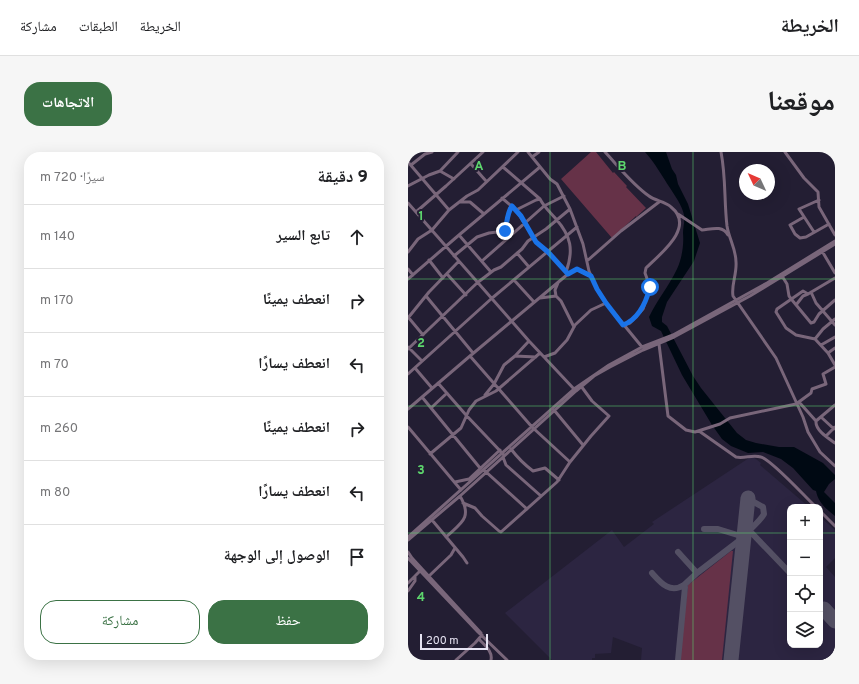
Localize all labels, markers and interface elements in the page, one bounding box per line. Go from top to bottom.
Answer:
text: الخريطة [781,15,839,39]
text: مشاركة [20,19,57,36]
text: الطبقات [79,19,118,36]
text: الخريطة [140,19,181,36]
button: الاتجاهات [24,82,112,126]
text: موقعنا [767,85,835,121]
text: A [474,159,484,175]
text: B [618,159,627,175]
north arrow [739,164,775,200]
text: 9 دقيقة [318,167,368,189]
text: سيرًا · 720 m [40,170,105,186]
text: 1 [418,209,424,225]
route end [496,222,514,240]
icon: ahead [346,226,368,248]
text: تابع السير [276,227,330,246]
text: 140 m [40,229,75,245]
route start [641,278,659,296]
icon: right [346,290,368,312]
text: انعطف يمينًا [263,291,330,310]
text: 170 m [40,293,74,309]
text: 2 [417,336,425,352]
icon: left [346,354,368,376]
text: انعطف يسارًا [258,355,330,374]
text: 70 m [40,357,69,373]
icon: right [346,418,368,440]
text: انعطف يمينًا [263,419,330,438]
text: 260 m [40,421,78,437]
text: 3 [417,463,425,479]
icon: left [346,482,368,504]
text: انعطف يسارًا [258,483,330,502]
text: 80 m [40,485,70,501]
map controls [787,504,823,648]
button: + [787,504,823,540]
button: − [787,540,823,576]
icon: arrive [346,546,368,568]
text: الوصول إلى الوجهة [224,547,330,566]
button: locate [787,576,823,612]
text: 4 [417,590,425,606]
button: مشاركة [40,600,200,644]
button: حفظ [208,600,368,644]
button: layers [787,612,823,648]
scale bar [420,632,488,651]
text: 200 m [426,634,459,648]

